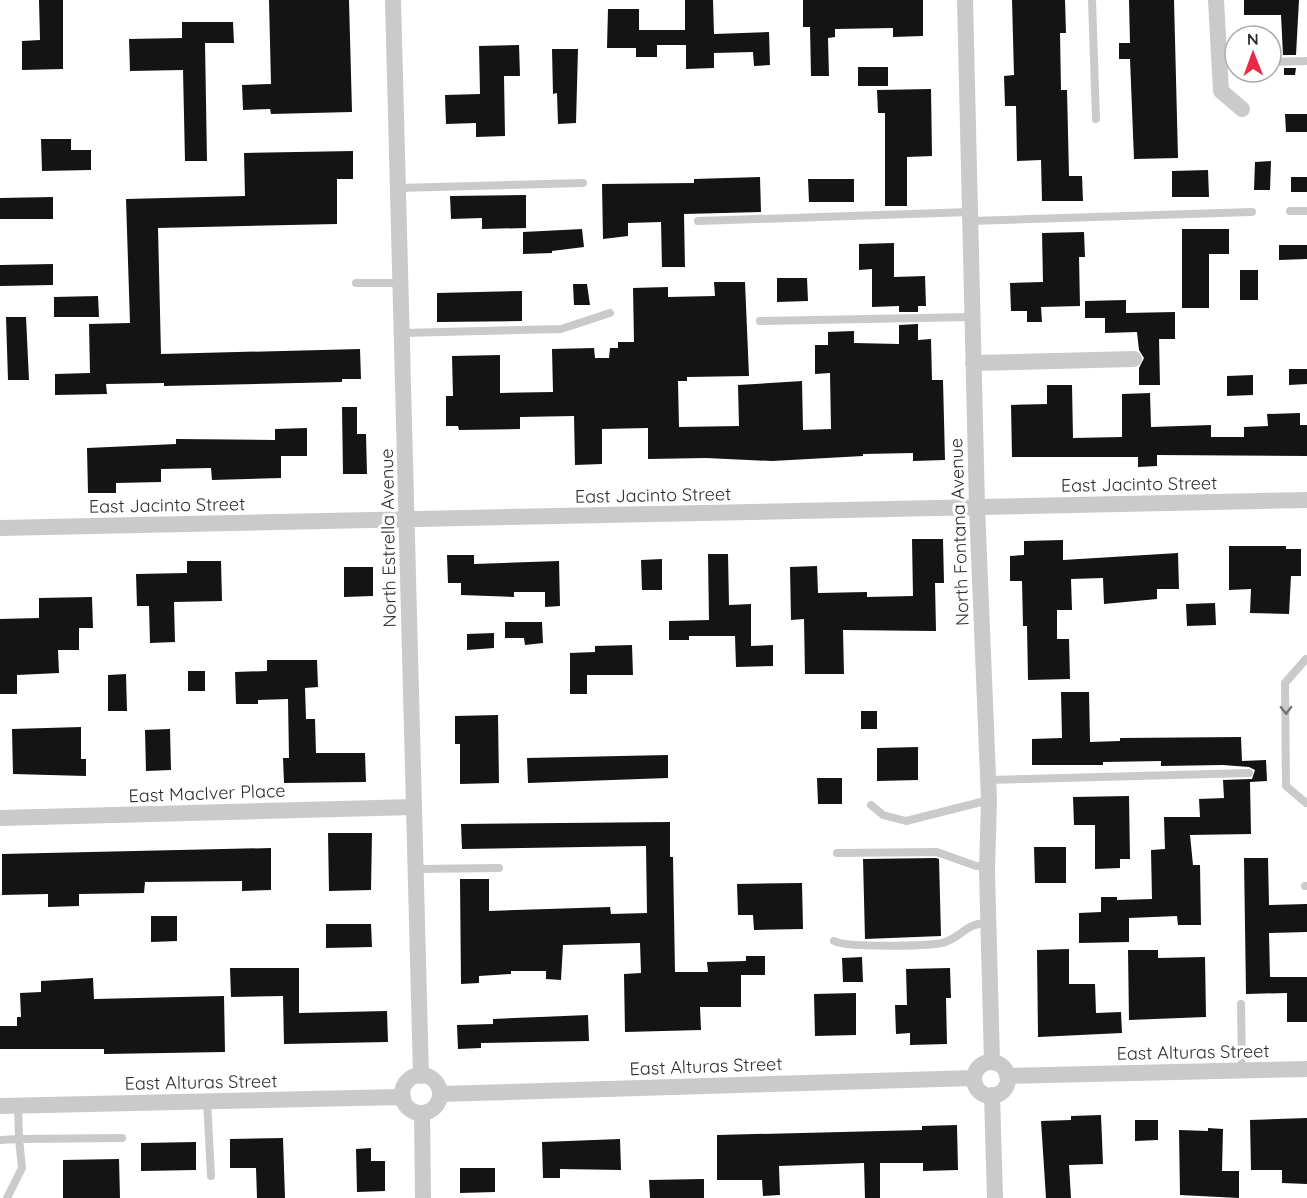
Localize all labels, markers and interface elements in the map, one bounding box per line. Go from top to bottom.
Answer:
north arrow [1223,24,1283,84]
text: N [1247,29,1259,49]
street label: North Fontana Avenue [944,438,974,626]
street label: North Estrella Avenue [375,448,401,628]
street label: East Jacinto Street [1061,471,1217,497]
street label: East Jacinto Street [575,482,731,508]
street label: East Jacinto Street [89,492,245,518]
one-way arrow [1279,705,1292,714]
street label: East MacIver Place [128,779,286,807]
street label: East Alturas Street [1116,1039,1270,1065]
street label: East Alturas Street [629,1052,783,1080]
street label: East Alturas Street [124,1069,278,1095]

